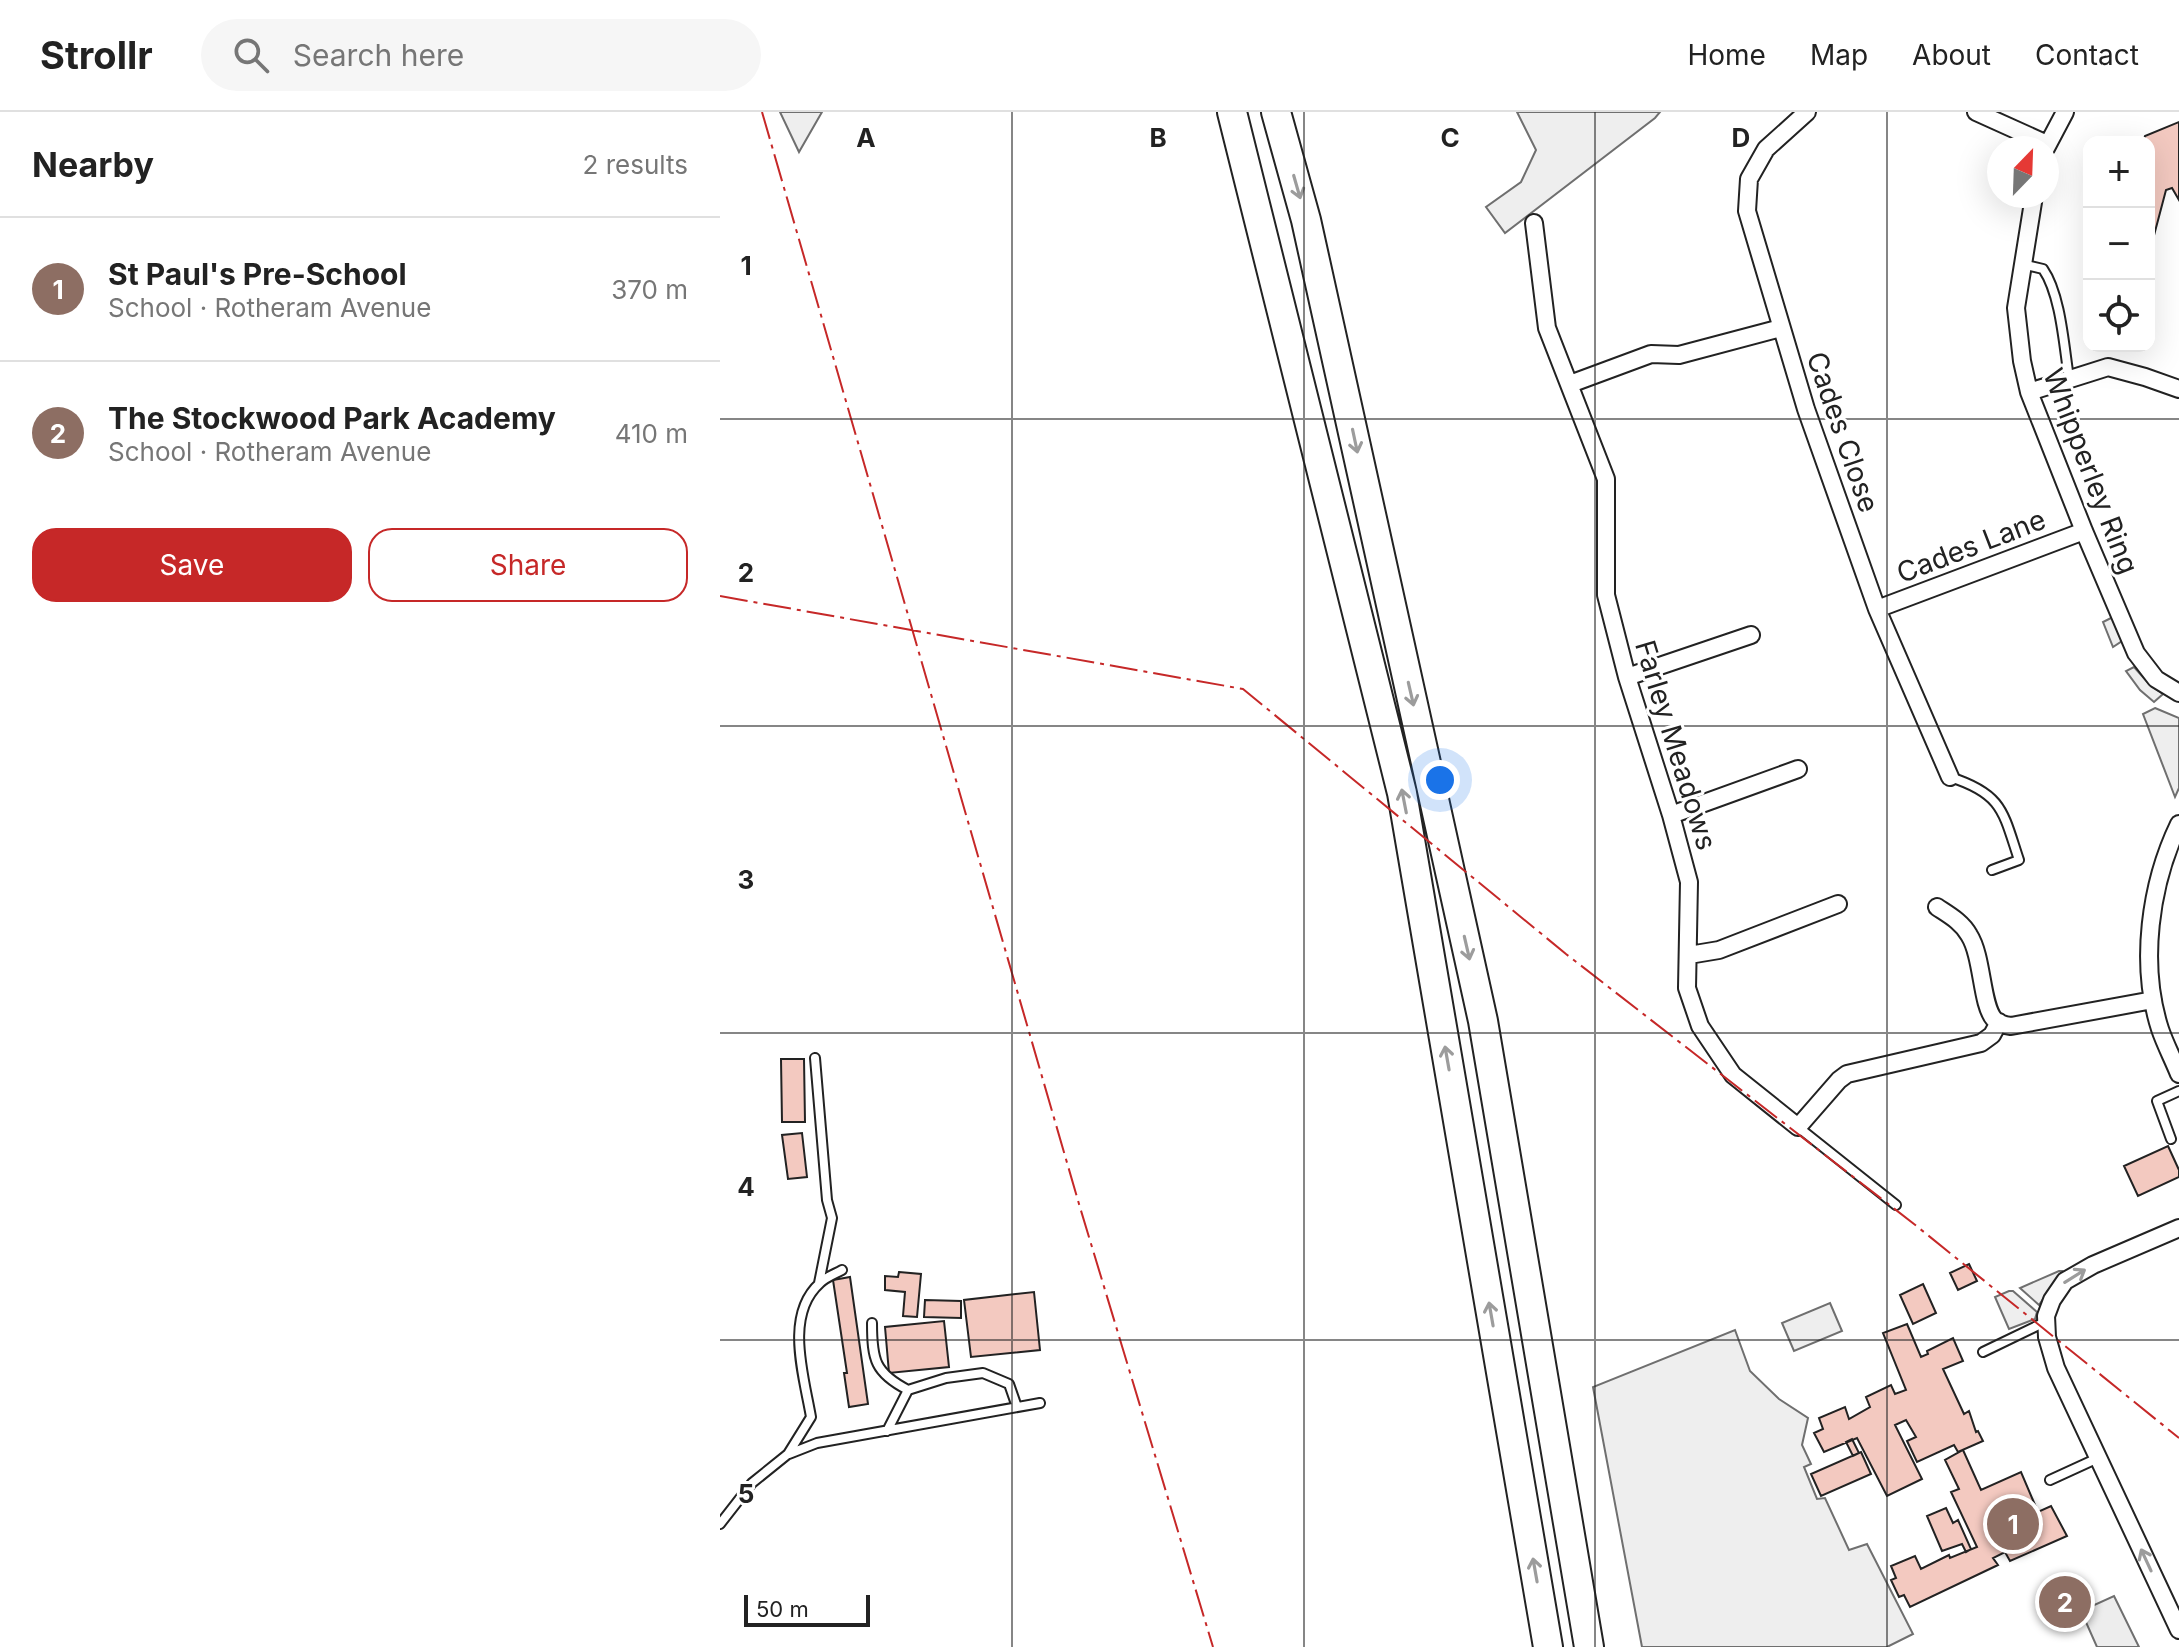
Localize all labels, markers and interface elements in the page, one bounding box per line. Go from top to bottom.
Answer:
search box [201,19,761,91]
text: Strollr [40,32,153,78]
icon: search [229,33,273,77]
text: Search here [293,37,464,73]
text: Home [1687,38,1766,72]
text: Map [1810,38,1868,72]
text: About [1912,38,1991,72]
text: Contact [2035,38,2139,72]
text: A [856,122,876,153]
text: B [1149,122,1167,153]
text: C [1440,122,1460,153]
text: D [1732,122,1750,153]
north arrow [1987,136,2059,208]
map controls [2083,136,2155,352]
button: + [2083,136,2155,208]
text: Nearby [32,144,154,185]
text: 2 results [583,149,688,180]
one-way arrow [1290,174,1305,200]
button: − [2083,208,2155,280]
text: 1 [740,250,752,281]
text: St Paul's Pre-School [108,256,407,292]
text: 1 [52,274,64,305]
text: 370 m [611,274,688,305]
button: locate [2083,280,2155,352]
text: School · Rotheram Avenue [108,292,431,323]
street label: Cades Close [1800,347,1886,517]
street label: Whipperley Ring [2036,364,2146,578]
text: The Stockwood Park Academy [108,400,556,436]
text: 2 [50,418,66,449]
text: 410 m [615,418,688,449]
one-way arrow [1348,427,1363,453]
text: School · Rotheram Avenue [108,436,431,467]
street label: Cades Lane [1892,502,2050,590]
button: Save [32,528,352,602]
button: Share [368,528,688,602]
text: 2 [738,557,754,588]
street label: Farley Meadows [1628,636,1724,854]
one-way arrow [1404,681,1419,707]
your location [1420,760,1460,800]
one-way arrow [1395,789,1410,814]
text: 3 [738,864,754,895]
one-way arrow [1460,935,1475,961]
one-way arrow [1439,1045,1454,1071]
text: 4 [737,1171,755,1202]
one-way arrow [2063,1268,2085,1285]
one-way arrow [1483,1302,1498,1327]
text: 5 [738,1478,754,1509]
pin: 1 [1987,1494,2039,1554]
one-way arrow [2138,1548,2153,1572]
one-way arrow [1526,1558,1541,1583]
pin: 2 [2039,1572,2091,1632]
scale bar [744,1591,870,1627]
text: 50 m [756,1596,809,1622]

